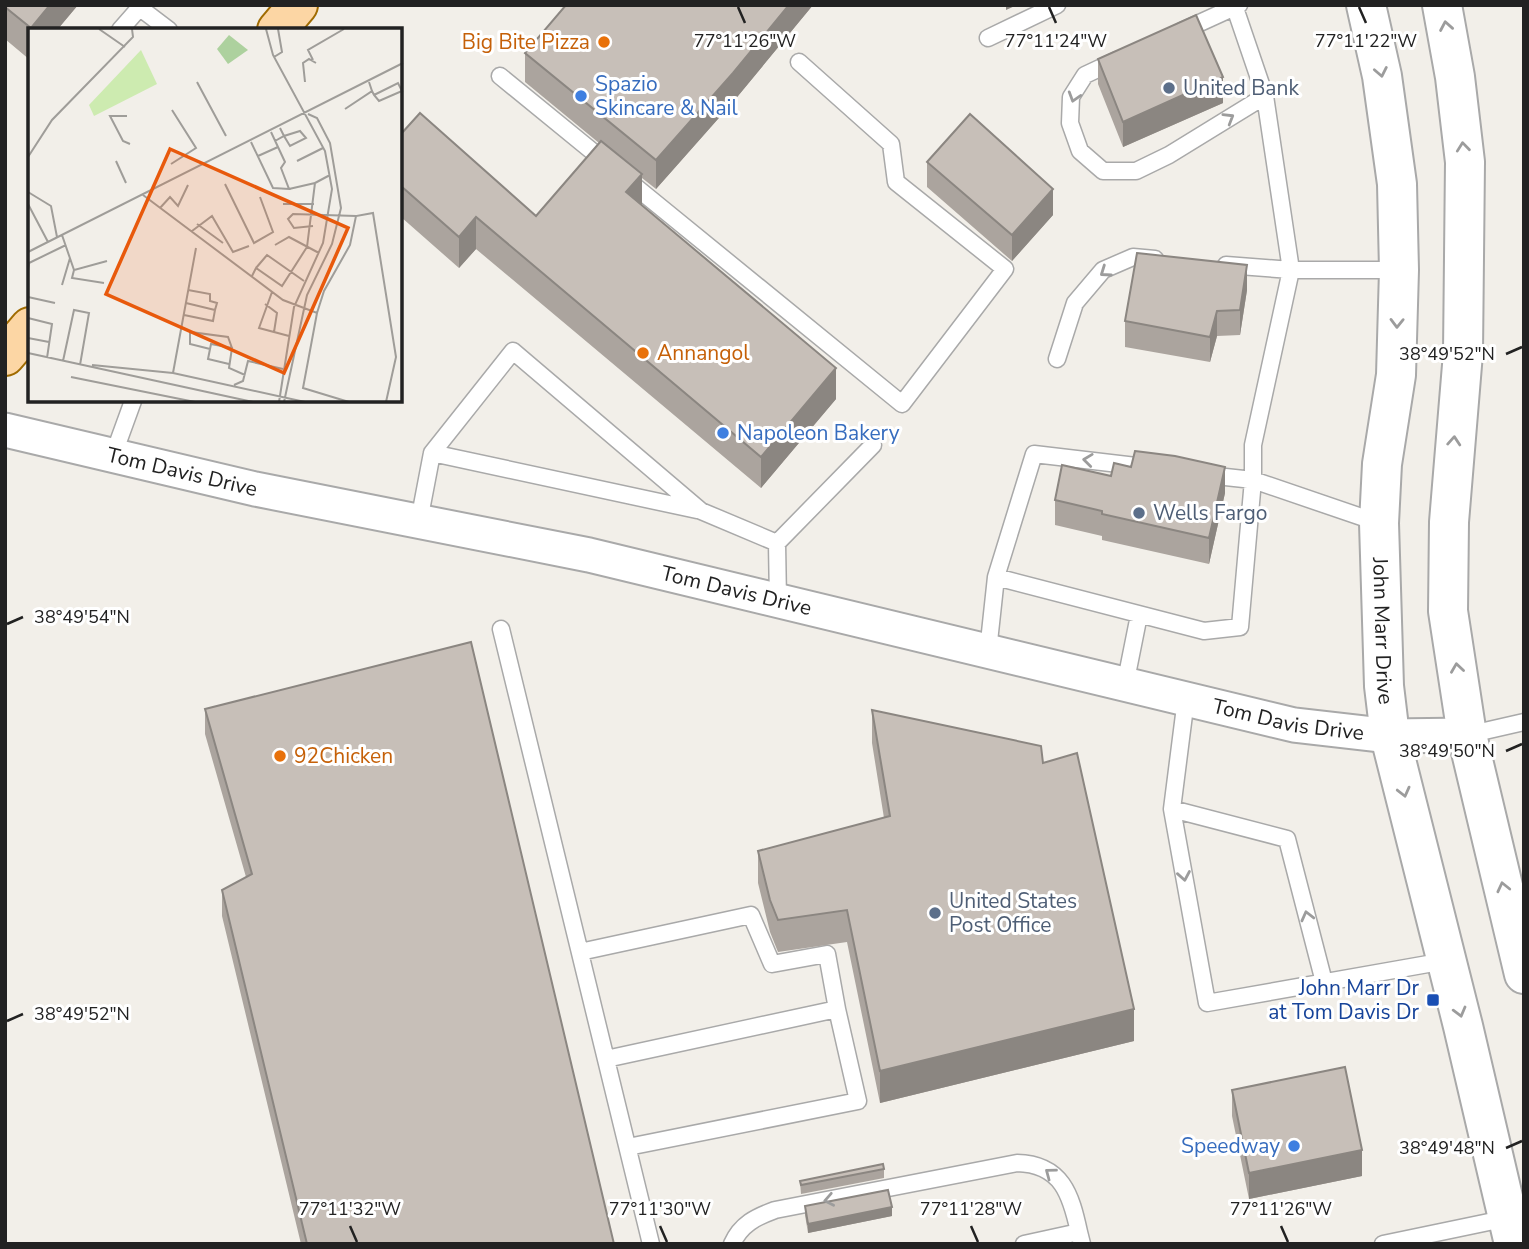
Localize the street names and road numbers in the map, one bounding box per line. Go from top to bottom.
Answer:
street label: Tom Davis Drive [104,441,260,503]
street label: John Marr Drive [1366,556,1400,706]
street label: Tom Davis Drive [658,559,815,622]
street label: Tom Davis Drive [1210,692,1366,747]

